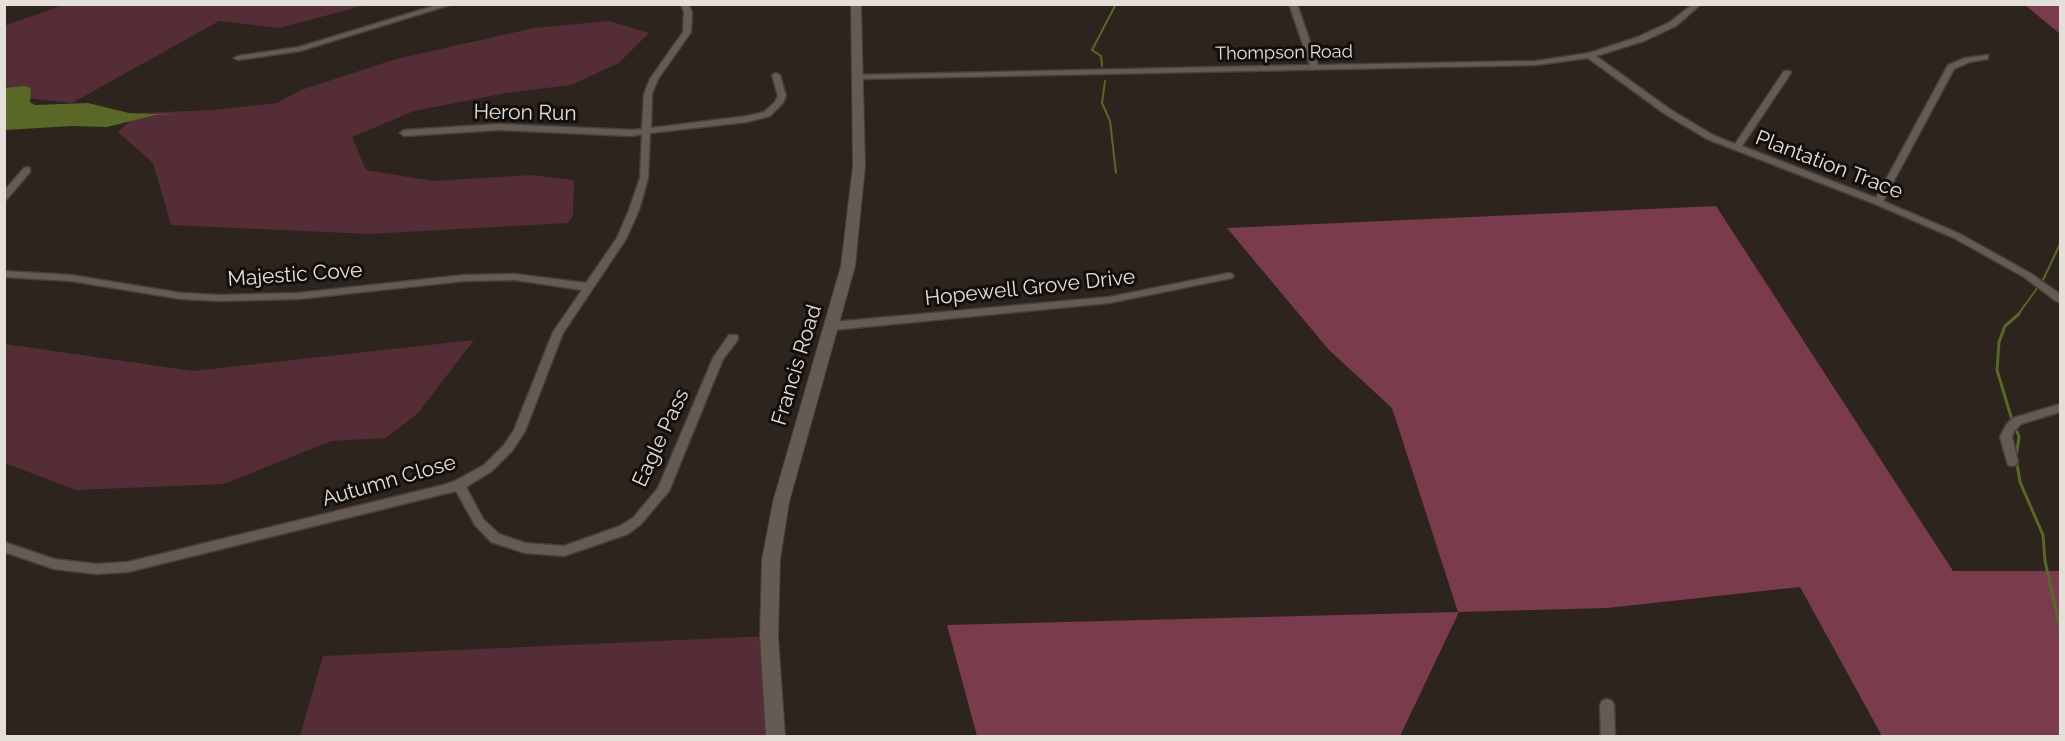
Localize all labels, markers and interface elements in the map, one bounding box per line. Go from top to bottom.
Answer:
street label: Thompson Road [1215,41,1353,65]
street label: Heron Run [473,100,577,126]
street label: Plantation Trace [1752,125,1906,205]
street label: Majestic Cove [227,258,363,292]
street label: Hopewell Grove Drive [924,264,1136,312]
street label: Francis Road [767,302,827,428]
street label: Eagle Pass [627,385,695,491]
street label: Autumn Close [319,450,459,512]

